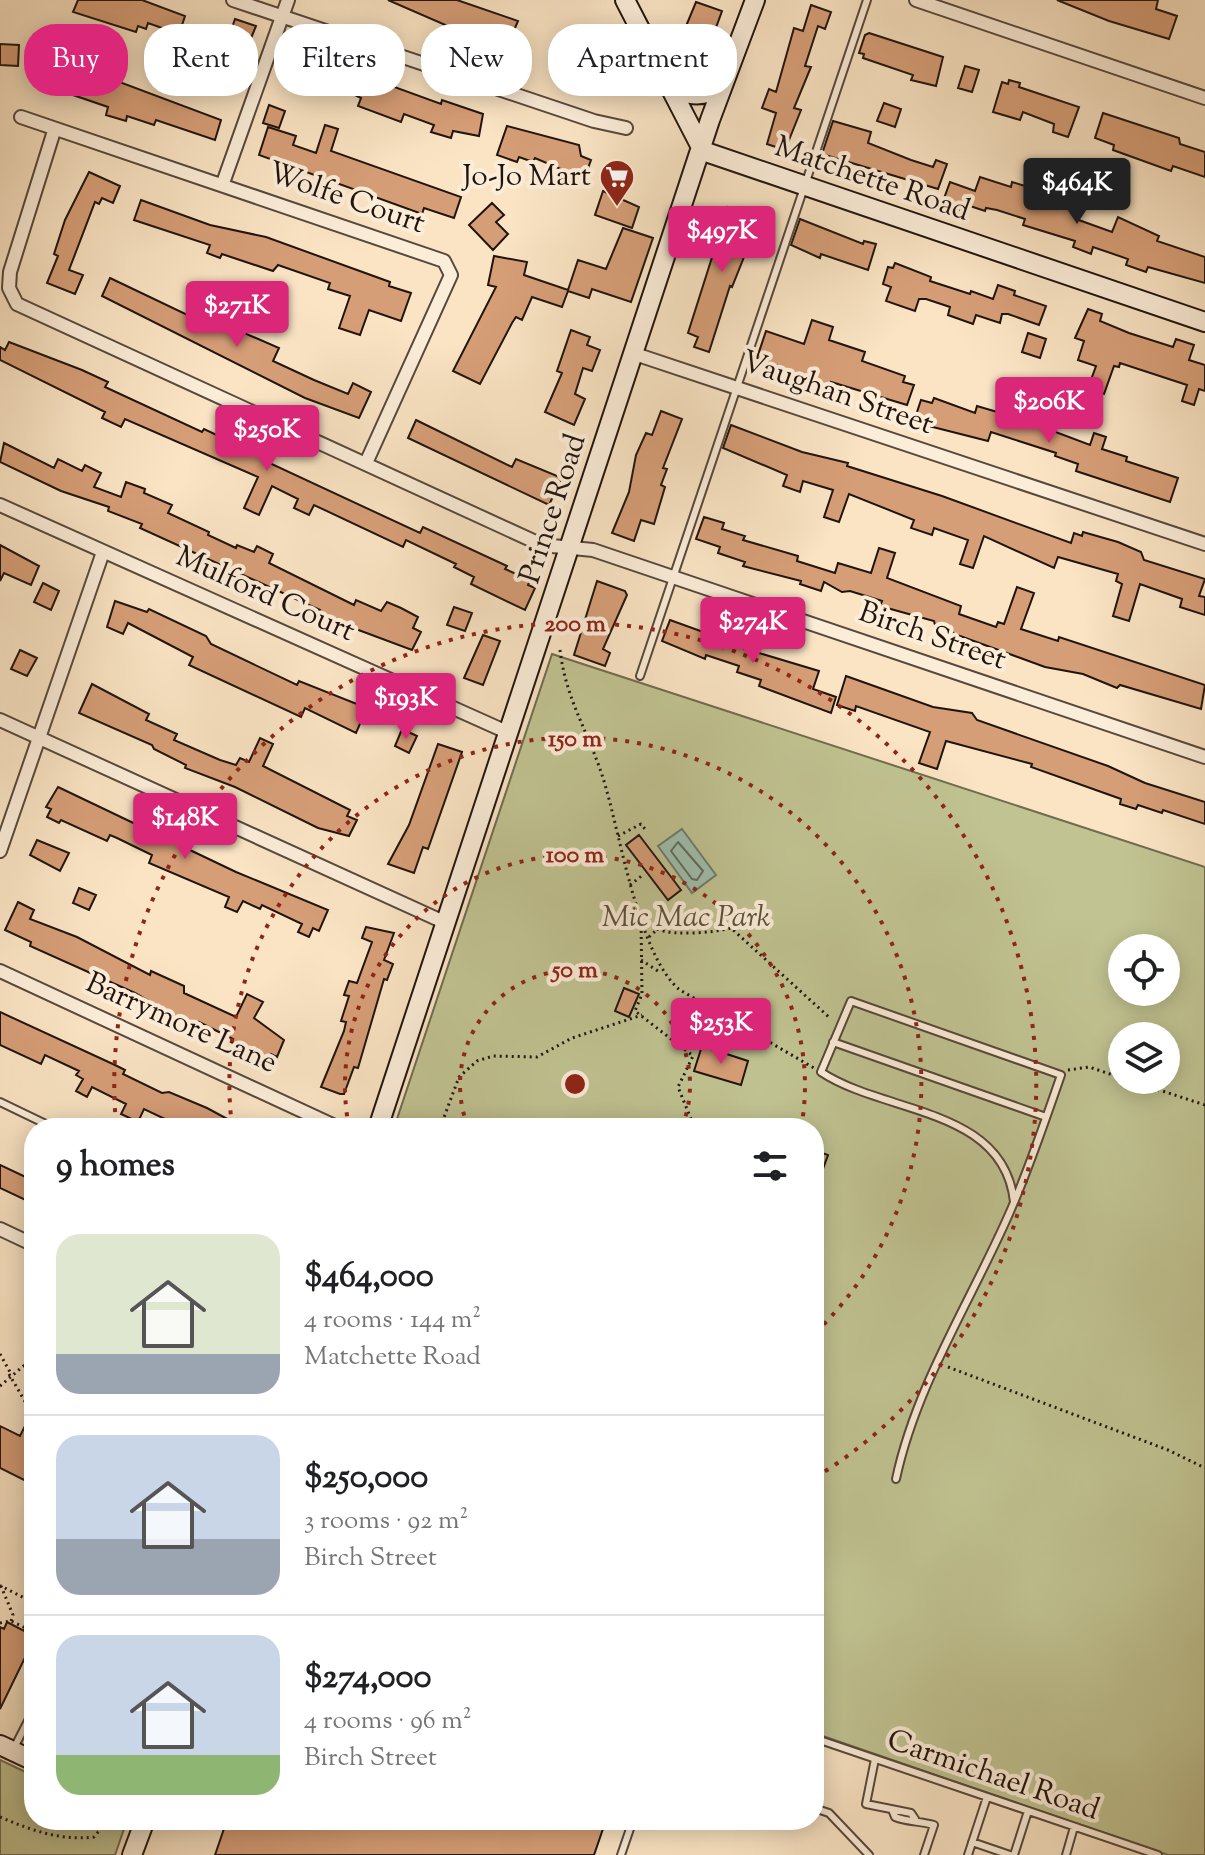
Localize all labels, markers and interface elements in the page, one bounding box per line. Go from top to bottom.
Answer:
chip: Buy [24,24,128,96]
chip: Rent [144,24,258,96]
chip: Filters [274,24,405,96]
chip: New [421,24,532,96]
chip: Apartment [548,24,737,96]
street label: Matchette Road [768,126,976,234]
street label: Wolfe Court [262,152,430,246]
place label: Jo-Jo Mart [461,156,591,199]
supermarket icon: Jo-Jo Mart [598,158,636,208]
pin: $464K [1021,158,1133,226]
text: $464K [1041,165,1113,202]
pin: $497K [666,206,778,274]
text: $497K [686,213,758,250]
pin: $271K [181,281,293,349]
text: $271K [204,288,270,325]
street label: Vaughan Street [735,341,939,447]
pin: $206K [993,377,1105,445]
text: $206K [1013,384,1085,421]
pin: $250K [211,405,323,473]
text: $250K [233,412,301,449]
street label: Prince Road [510,429,598,589]
street label: Mulford Court [169,536,361,654]
street label: Birch Street [852,592,1012,682]
pin: $274K [697,597,809,665]
text: $274K [718,604,788,641]
text: 200 m [544,608,606,642]
pin: $193K [350,673,462,741]
text: $193K [374,680,438,717]
text: 150 m [548,723,602,757]
pin: $148K [129,793,241,861]
text: $148K [151,800,219,837]
text: 100 m [546,839,604,873]
park label: Mic Mac Park [602,897,770,940]
map controls [1108,934,1180,1094]
button: locate [1108,934,1180,1006]
text: 50 m [550,954,598,988]
street label: Barrymore Lane [78,963,284,1085]
pin: $253K [665,998,777,1066]
text: $253K [689,1005,753,1042]
button: layers [1108,1022,1180,1094]
centre of rings [561,1070,589,1098]
text: 9 homes [56,1142,175,1191]
icon: filters [748,1144,792,1188]
text: $464,000 [304,1253,434,1302]
icon: home [120,1266,216,1362]
text: 4 rooms · 144 m² [304,1302,481,1339]
text: Matchette Road [304,1339,481,1376]
text: $250,000 [304,1454,428,1503]
icon: home [120,1467,216,1563]
text: 3 rooms · 92 m² [304,1503,468,1540]
text: Birch Street [304,1540,437,1577]
text: $274,000 [304,1654,431,1703]
icon: home [120,1667,216,1763]
text: 4 rooms · 96 m² [304,1703,472,1740]
street label: Carmichael Road [881,1720,1105,1832]
text: Birch Street [304,1740,437,1777]

